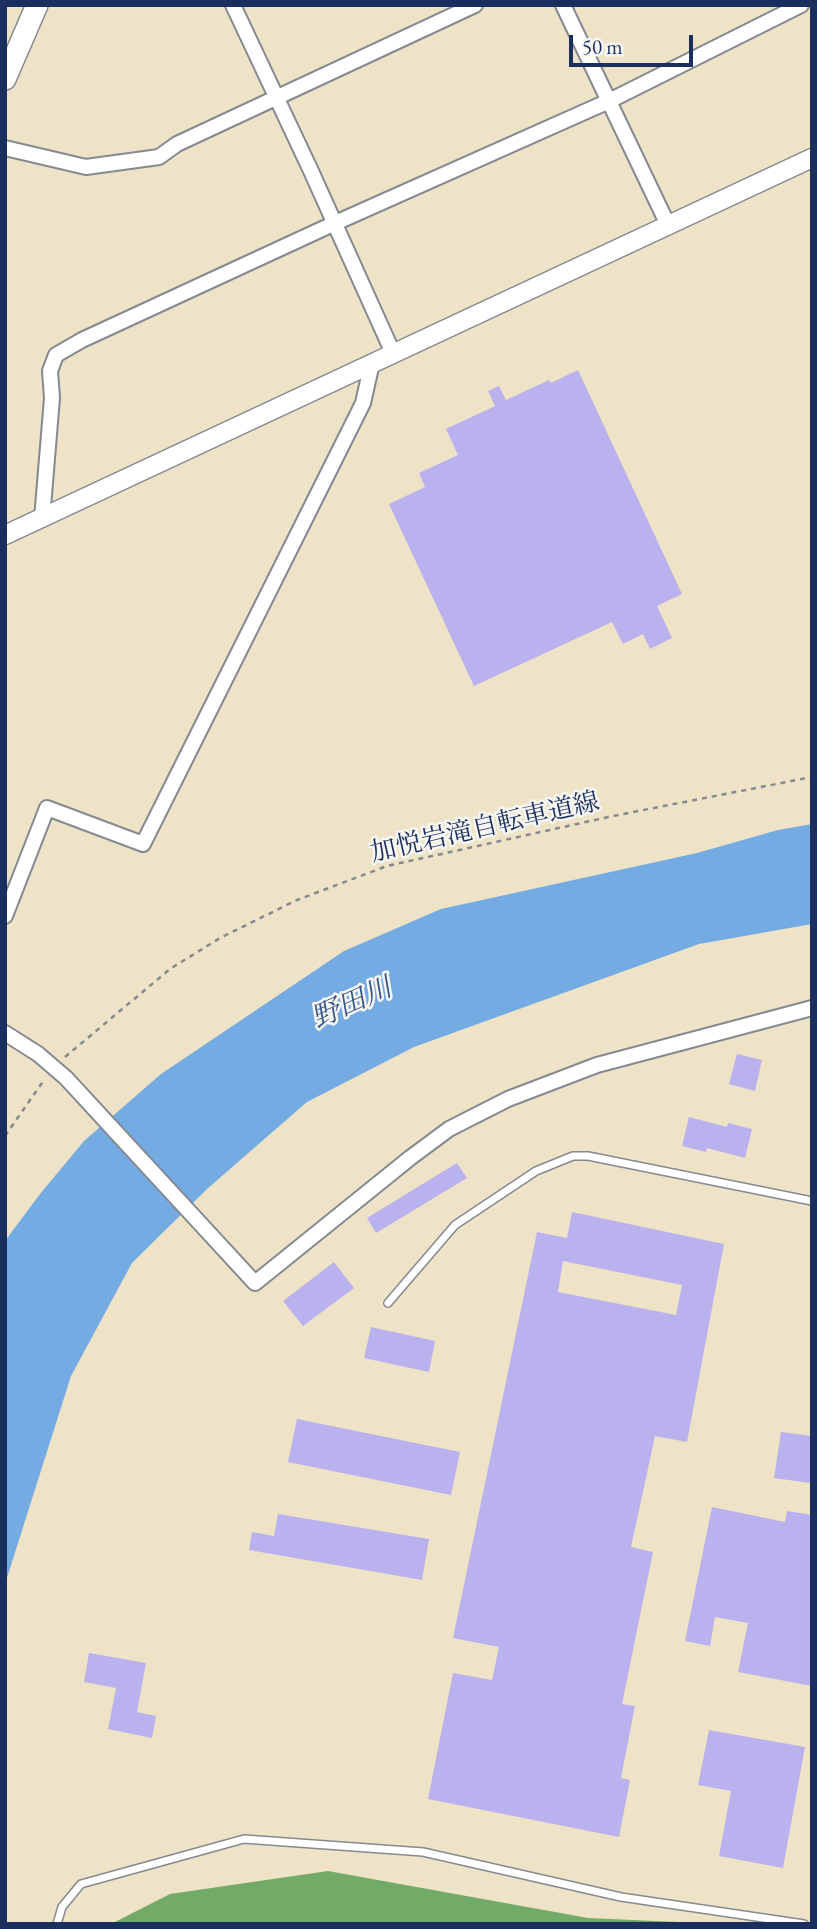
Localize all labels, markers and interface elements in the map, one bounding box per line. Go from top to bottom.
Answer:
scale bar [572,21,696,65]
text: 50 m [582,33,623,60]
street label: 加悦岩滝自転車道線 [367,786,603,870]
water label: 野田川 [307,972,397,1036]

